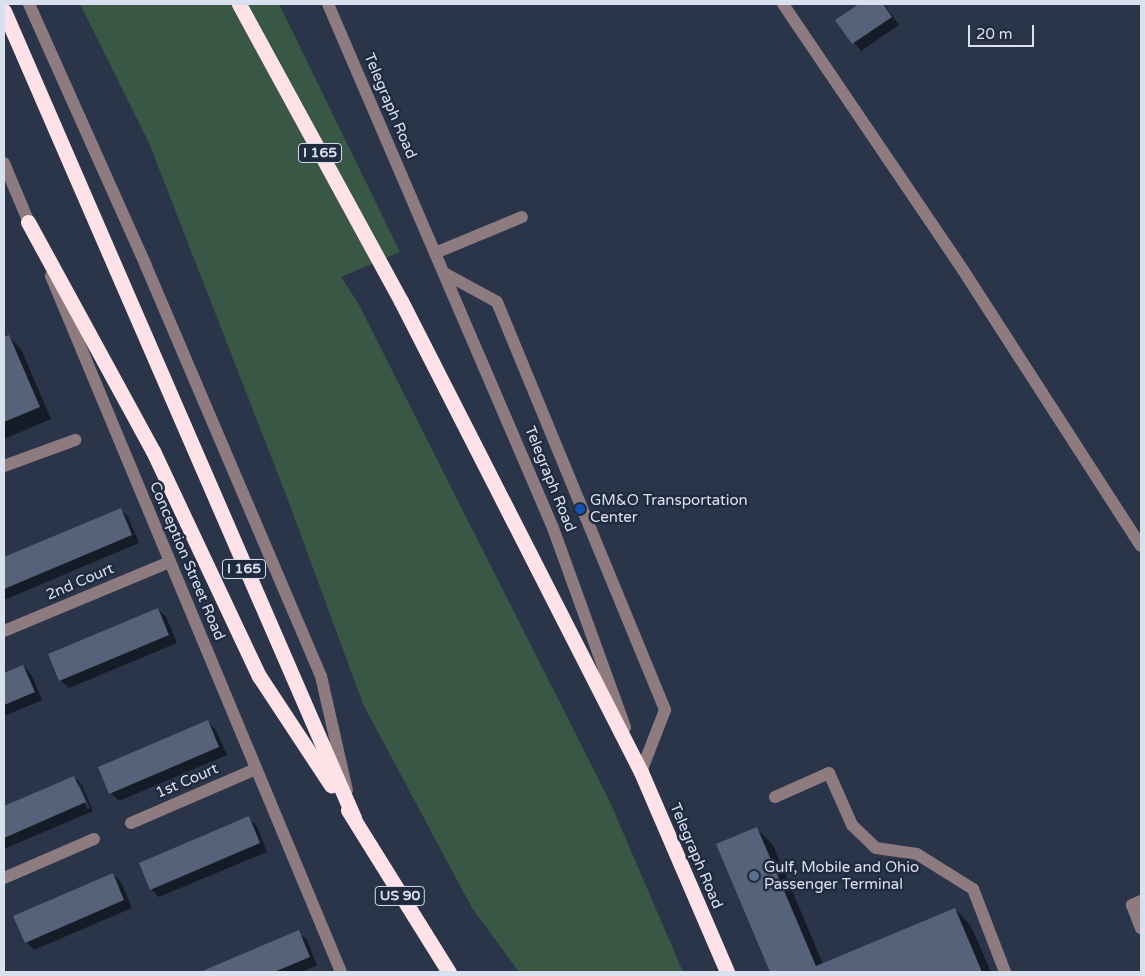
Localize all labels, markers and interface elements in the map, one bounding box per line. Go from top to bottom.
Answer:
scale bar [970,15,1036,47]
text: 20 m [976,25,1013,43]
street label: Telegraph Road [360,51,420,161]
road number: I 165 [298,142,342,164]
street label: Telegraph Road [521,423,579,535]
street label: Conception Street Road [145,479,229,643]
place label: GM&O Transportation Center [590,491,748,526]
marker: GM&O Transportation Center [574,503,586,515]
road number: I 165 [222,558,266,580]
street label: 2nd Court [43,560,117,604]
street label: 1st Court [153,760,221,802]
street label: Telegraph Road [666,801,726,911]
place label: Gulf, Mobile and Ohio Passenger Terminal [764,858,919,893]
marker: Gulf, Mobile and Ohio Passenger Terminal [748,870,760,882]
road number: US 90 [374,884,426,908]

